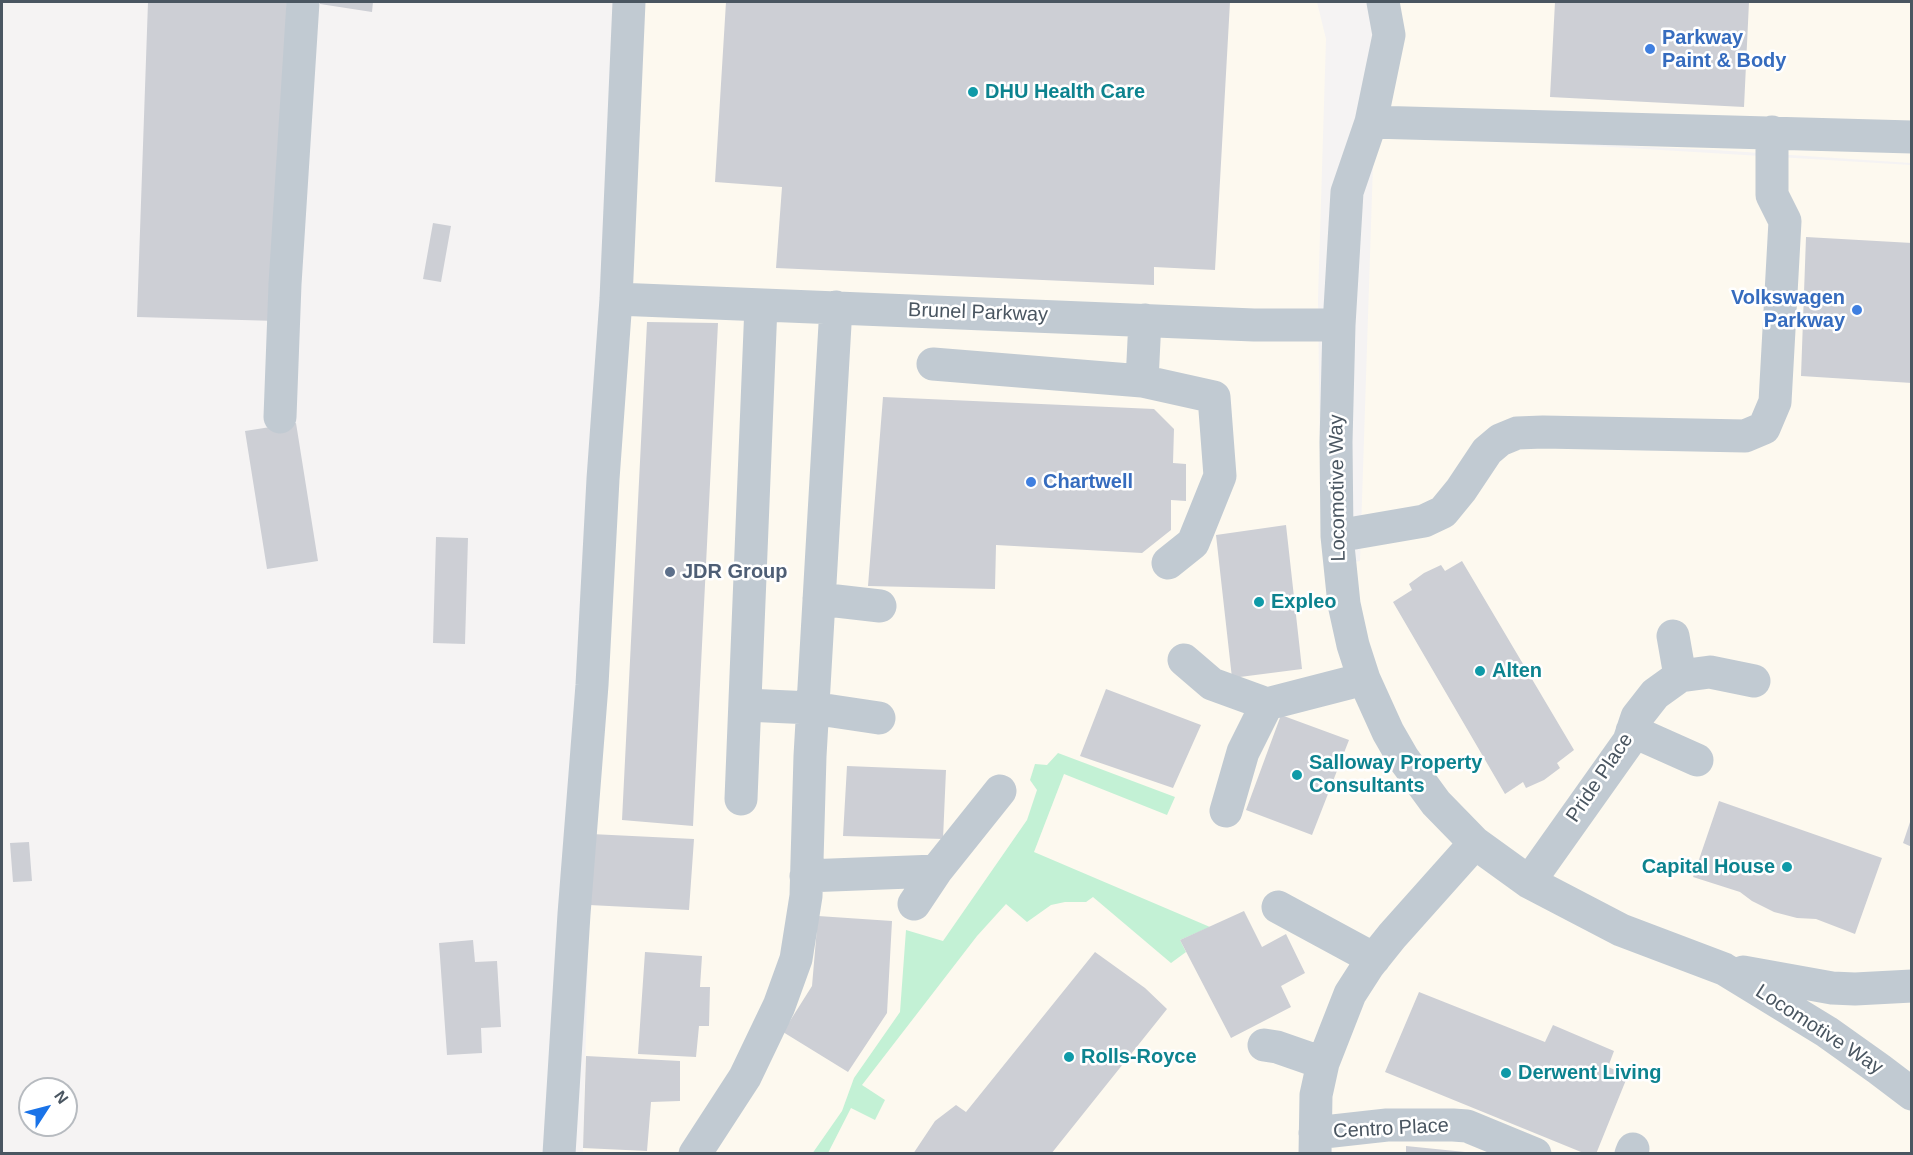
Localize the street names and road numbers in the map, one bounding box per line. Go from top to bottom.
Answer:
street label: Brunel Parkway [908,299,1048,327]
street label: Locomotive Way [1325,414,1351,562]
street label: Pride Place [1561,729,1639,827]
street label: Locomotive Way [1751,980,1887,1080]
street label: Centro Place [1333,1114,1449,1144]

